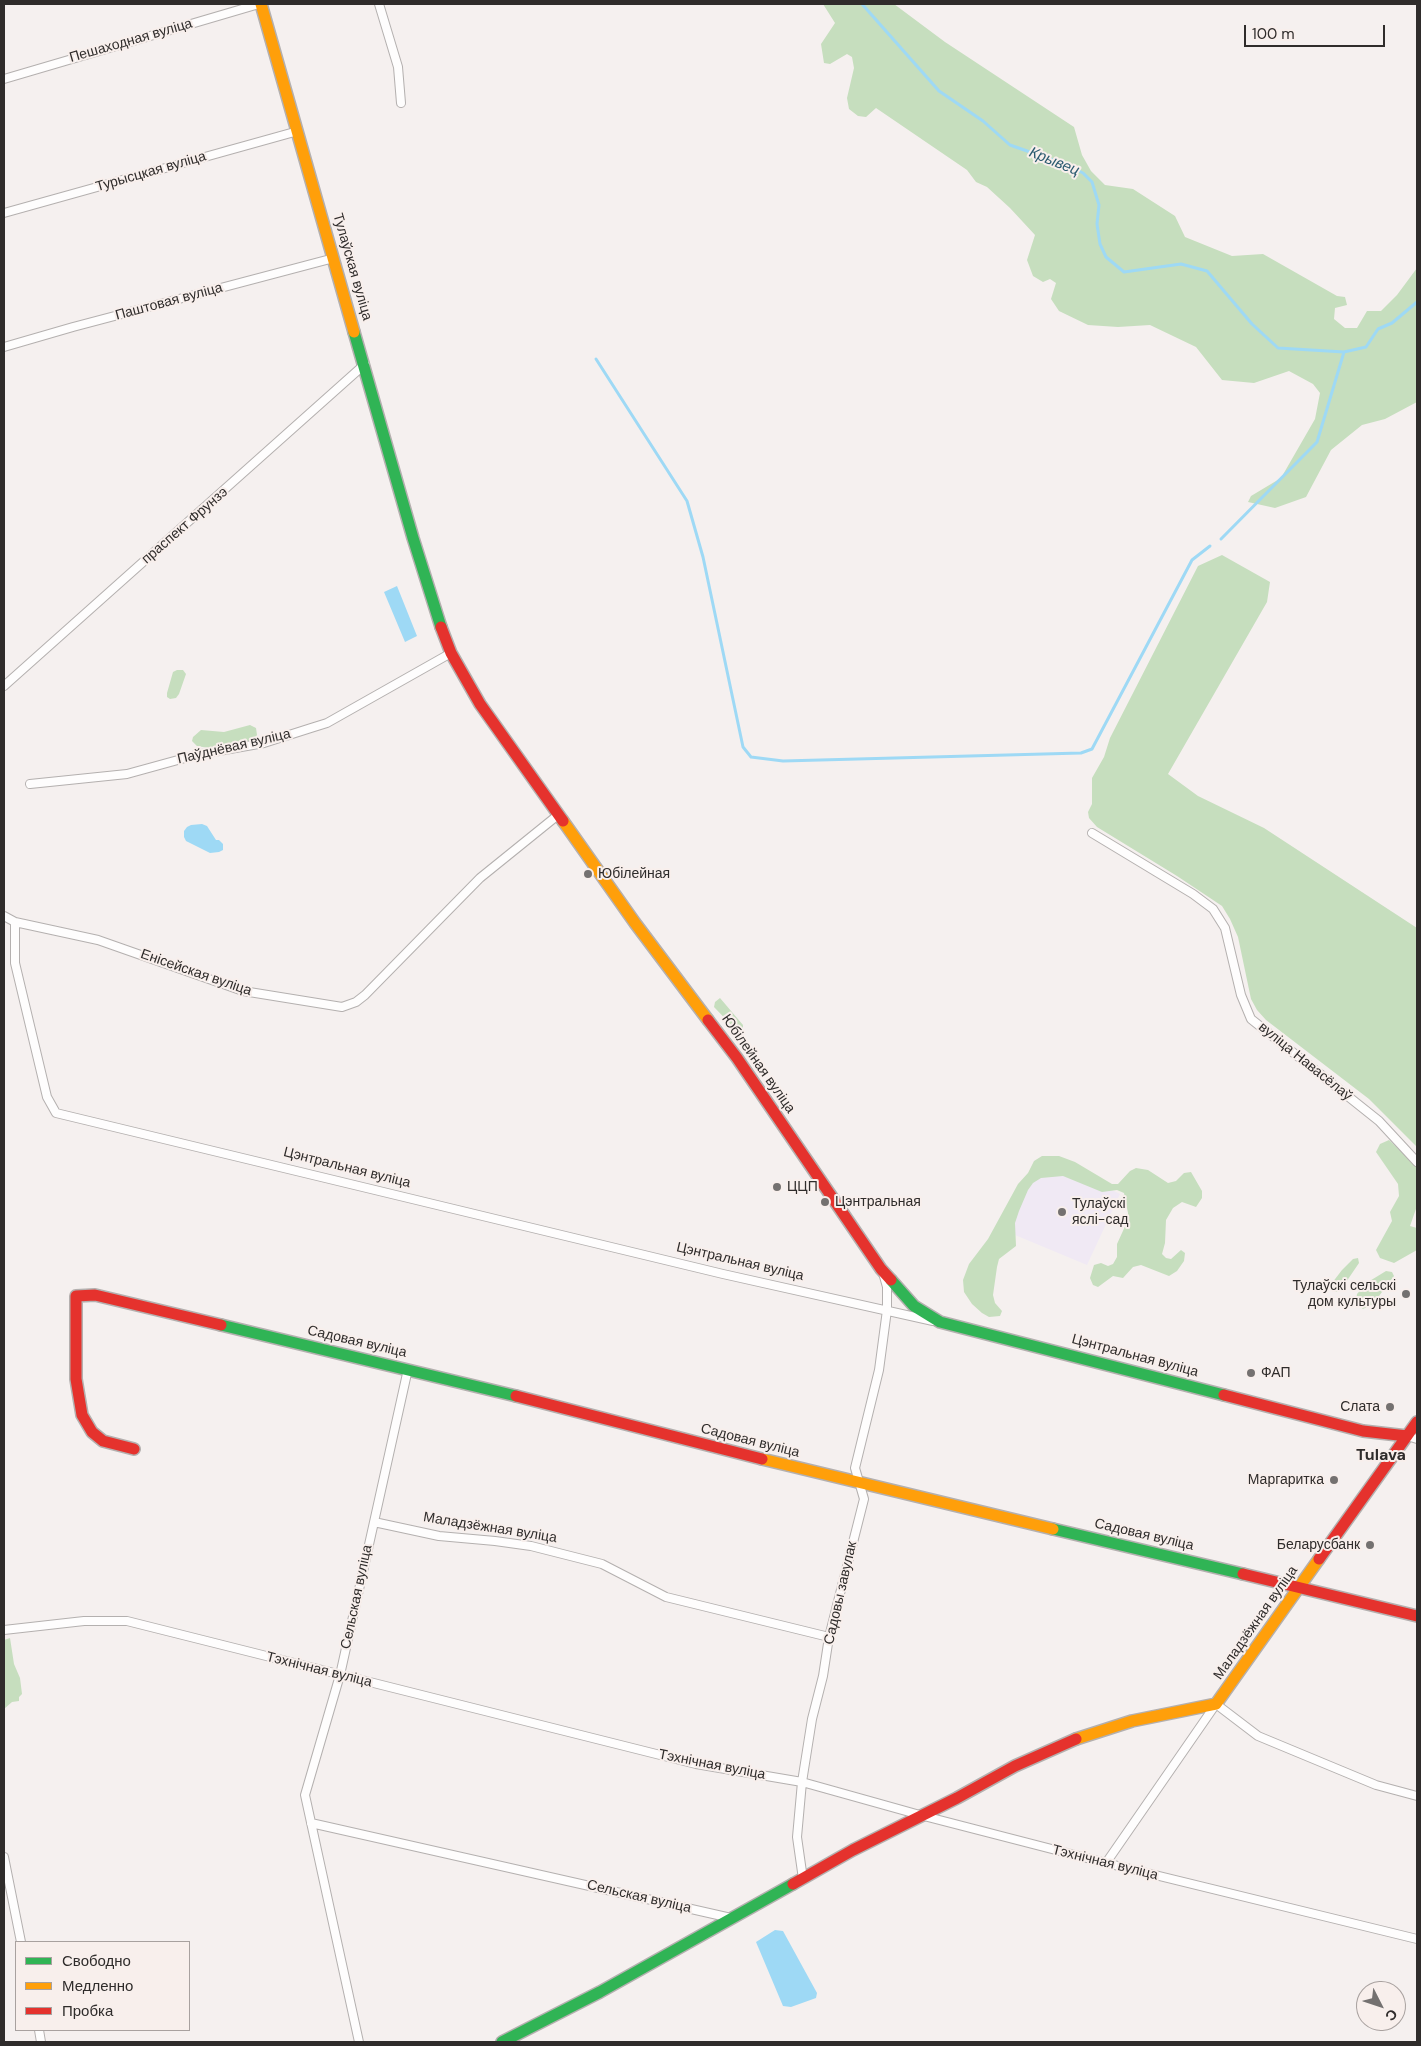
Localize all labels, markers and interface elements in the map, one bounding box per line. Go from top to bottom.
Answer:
street label: Пешаходная вуліца [68,15,194,67]
scale bar [1246,15,1387,47]
text: 100 m [1252,24,1295,44]
water label: Крывец [1026,144,1082,180]
street label: Турысцкая вуліца [94,148,208,196]
street label: Тулаўская вуліца [329,211,375,323]
street label: Паштовая вуліца [114,280,224,324]
street label: праспект Фрунзэ [139,484,231,568]
street label: Паўднёвая вуліца [176,726,292,768]
place label: Юбілейная [598,866,670,882]
marker: Юбілейная [582,868,594,880]
street label: Енісейская вуліца [138,946,254,1000]
street label: Юбілейная вуліца [718,1011,798,1117]
street label: вуліца Навасёлаў [1255,1019,1355,1105]
street label: Цэнтральная вуліца [282,1144,412,1192]
place label: ЦЦП [787,1179,818,1195]
marker: ЦЦП [771,1181,783,1193]
place label: Цэнтральная [835,1194,921,1210]
marker: Цэнтральная [819,1196,831,1208]
place label: Тулаўскі яслі-сад [1072,1196,1128,1228]
marker: Тулаўскі яслі-сад [1056,1206,1068,1218]
street label: Цэнтральная вуліца [675,1239,805,1285]
place label: Тулаўскі сельскі дом культуры [1293,1278,1396,1310]
marker: Тулаўскі сельскі дом культуры [1400,1288,1412,1300]
street label: Садовая вуліца [306,1322,408,1362]
street label: Цэнтральная вуліца [1070,1331,1200,1381]
place label: ФАП [1261,1365,1291,1381]
marker: ФАП [1245,1367,1257,1379]
place label: Слата [1340,1399,1380,1415]
marker: Слата [1384,1401,1396,1413]
street label: Садовая вуліца [699,1421,801,1461]
district label: Tulava [1356,1446,1406,1466]
place label: Маргаритка [1248,1472,1324,1488]
marker: Маргаритка [1328,1474,1340,1486]
street label: Маладзёжная вуліца [422,1509,558,1547]
street label: Садовая вуліца [1093,1515,1195,1555]
place label: Беларусбанк [1277,1537,1360,1553]
marker: Беларусбанк [1364,1539,1376,1551]
street label: Садовы завулак [821,1540,861,1646]
street label: Сельская вуліца [338,1543,376,1651]
street label: Маладзёжная вуліца [1210,1563,1302,1683]
street label: Тэхнічная вуліца [264,1649,374,1691]
street label: Тэхнічная вуліца [657,1746,767,1784]
street label: Тэхнічная вуліца [1050,1842,1160,1884]
street label: Сельская вуліца [585,1877,693,1917]
legend [15,1941,190,2031]
text: Свободно [62,1951,131,1971]
text: Медленно [62,1976,133,1996]
north arrow [1356,1981,1406,2031]
text: Пробка [62,2001,113,2021]
text: С [1381,2005,1402,2025]

